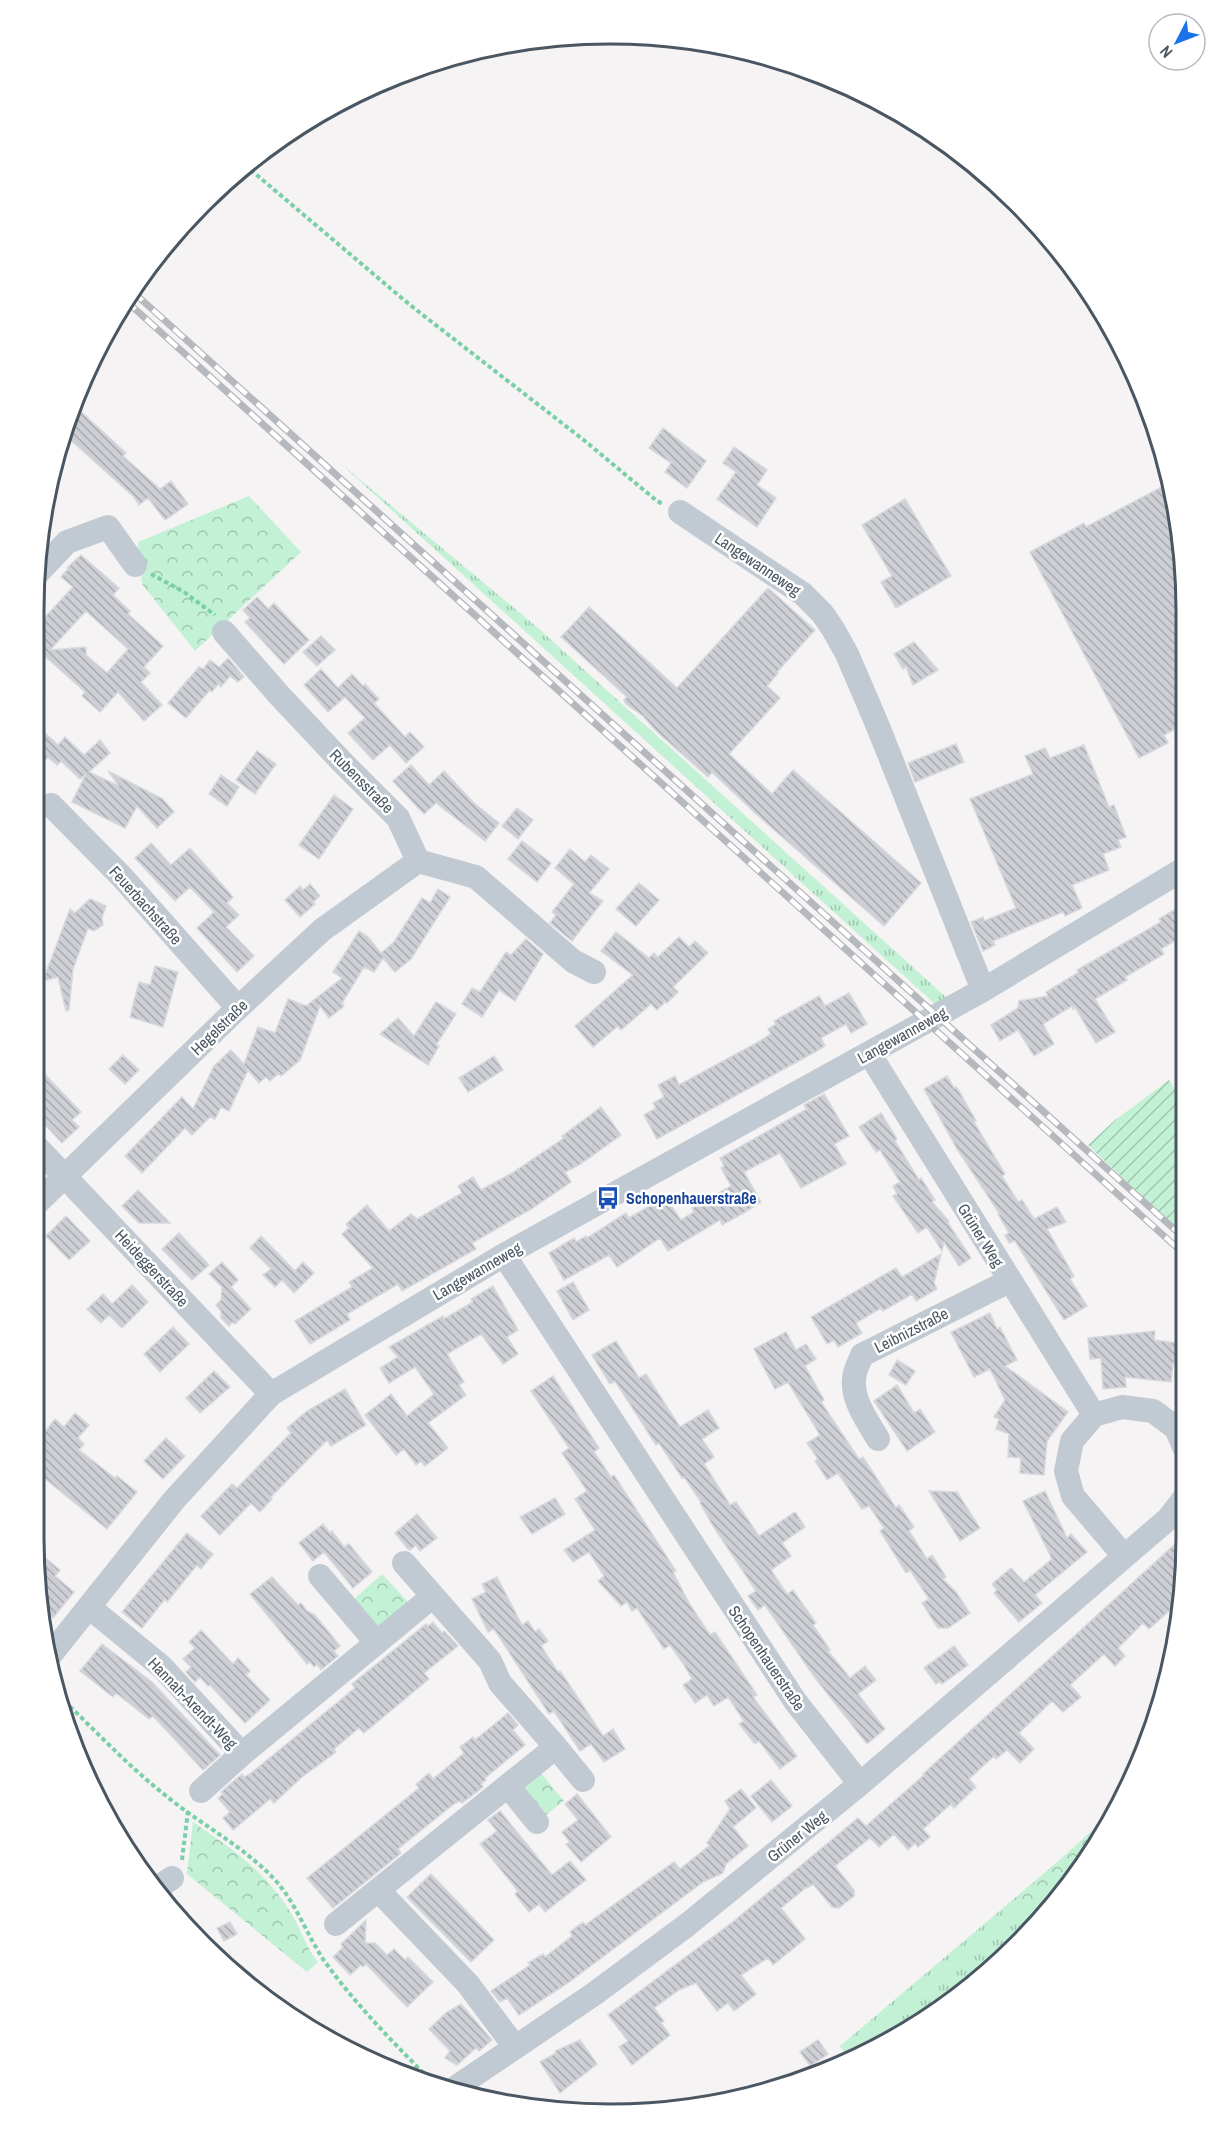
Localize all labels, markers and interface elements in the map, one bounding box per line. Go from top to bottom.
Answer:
north arrow [1147,12,1207,72]
text: N [1155,41,1177,63]
street label: Langewanneweg [711,527,806,601]
street label: Rubensstraße [325,744,399,818]
street label: Feuerbachstraße [105,861,187,949]
street label: Hegelstraße [186,994,252,1060]
street label: Langewanneweg [853,1001,951,1069]
bus stop icon: Schopenhauerstraße [595,1185,621,1211]
place label: Schopenhauerstraße [626,1187,757,1209]
street label: Grüner Weg [953,1199,1010,1272]
street label: Heideggerstraße [110,1224,194,1312]
street label: Langewanneweg [429,1236,526,1305]
street label: Leibnizstraße [870,1302,952,1358]
street label: Schopenhauerstraße [724,1601,810,1715]
street label: Hannah-Arendt-Weg [143,1652,243,1754]
street label: Grüner Weg [762,1805,832,1867]

